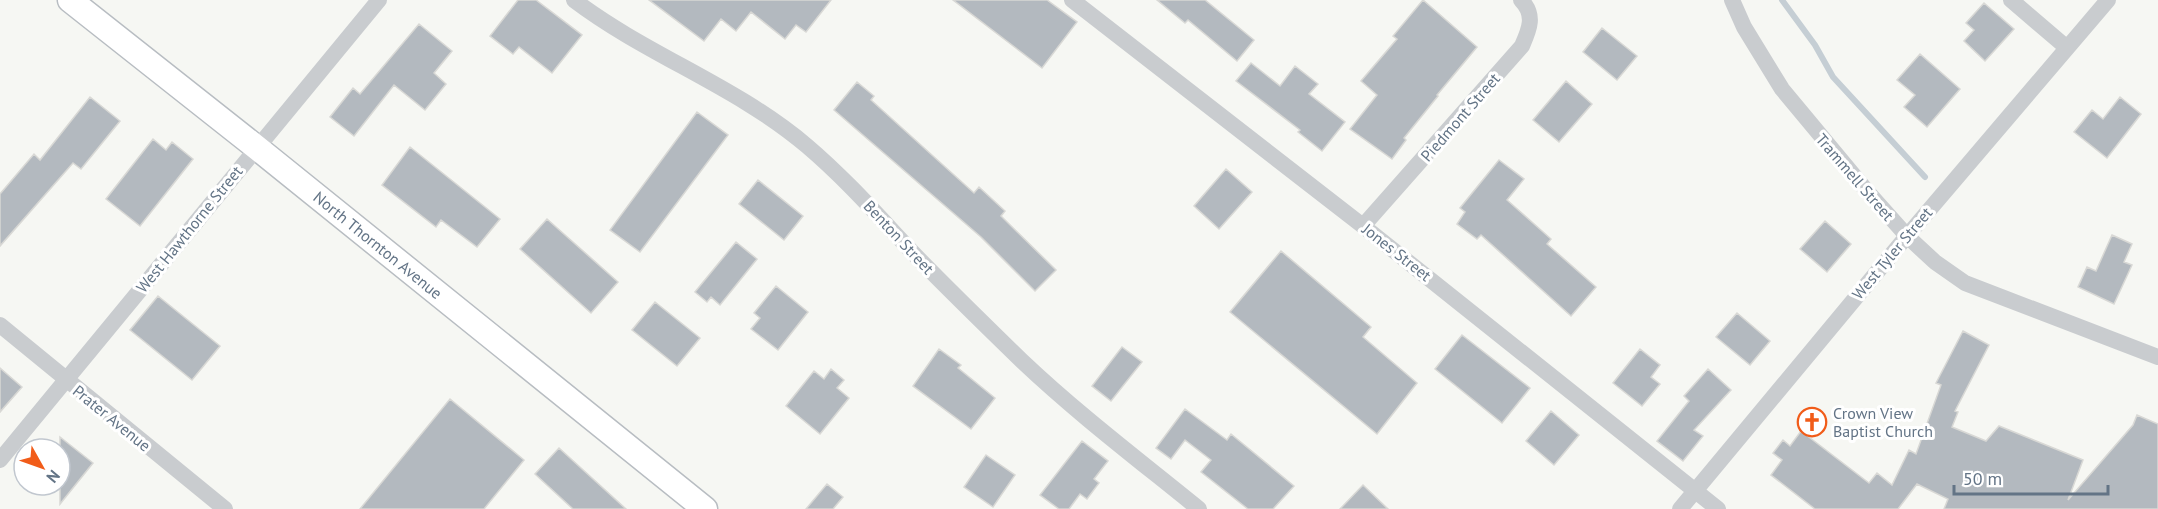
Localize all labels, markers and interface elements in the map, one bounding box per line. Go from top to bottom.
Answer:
street label: Piedmont Street [1416,68,1504,165]
street label: Trammell Street [1812,129,1899,225]
street label: West Hawthorne Street [132,161,247,297]
street label: North Thornton Avenue [310,187,446,303]
street label: Benton Street [860,196,939,279]
street label: West Tyler Street [1848,202,1937,303]
street label: Jones Street [1358,218,1436,285]
street label: Prater Avenue [69,381,155,455]
place label: Crown View Baptist Church [1833,403,1933,441]
church icon: Crown View Baptist Church [1796,406,1828,438]
north arrow [12,437,72,497]
scale bar [1954,458,2108,496]
text: N [42,466,65,487]
text: 50 m [1963,467,2002,490]

